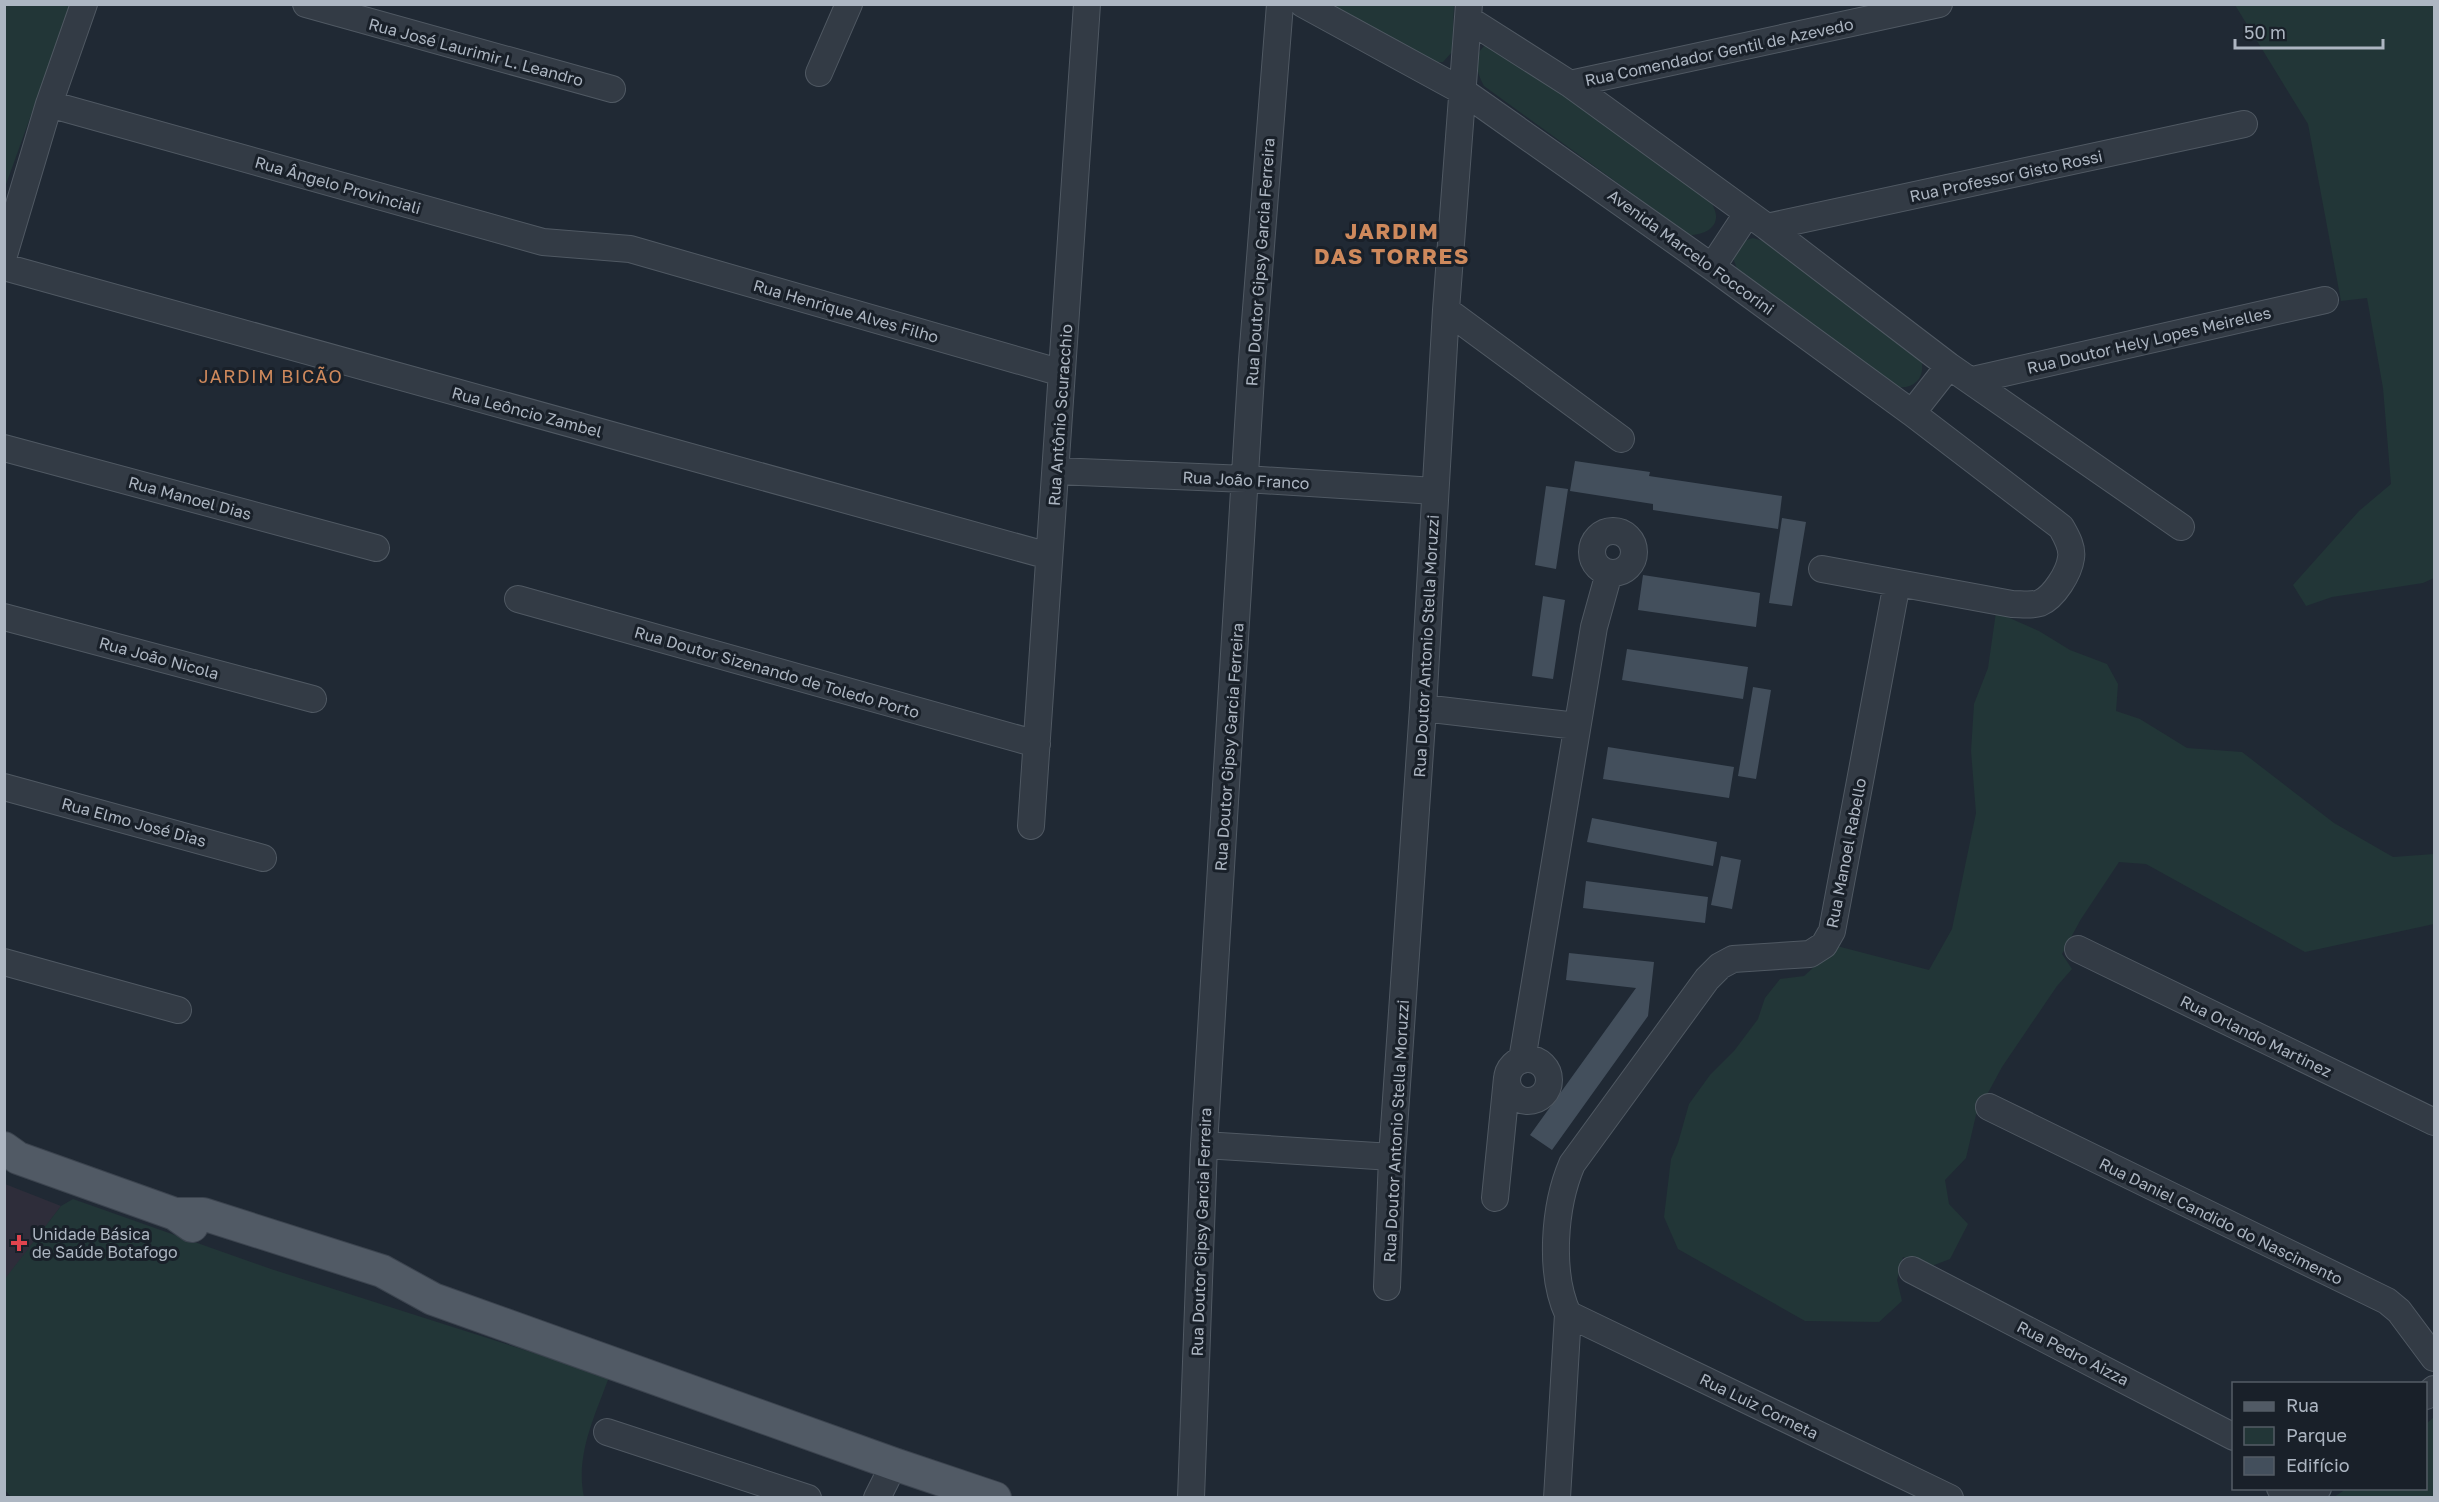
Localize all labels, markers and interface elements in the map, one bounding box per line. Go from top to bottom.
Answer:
scale bar [2235,12,2384,50]
street label: Rua José Laurimir L. Leandro [366,14,586,90]
street label: Rua Comendador Gentil de Azevedo [1583,14,1855,90]
text: 50 m [2244,21,2286,43]
street label: Rua Doutor Gipsy Garcia Ferreira [1241,137,1279,387]
street label: Rua Professor Gisto Rossi [1908,146,2104,206]
street label: Rua Ângelo Provinciali [253,152,423,218]
street label: Avenida Marcelo Foccorini [1604,185,1778,319]
district label: JARDIM DAS TORRES [1314,217,1470,269]
street label: Rua Henrique Alves Filho [751,275,941,347]
street label: Rua Doutor Hely Lopes Meirelles [2025,302,2273,378]
street label: Rua Antônio Scuracchio [1044,323,1076,507]
district label: JARDIM BICÃO [199,365,343,387]
street label: Rua Leôncio Zambel [450,382,604,442]
street label: Rua João Franco [1182,467,1310,493]
street label: Rua Manoel Dias [126,472,254,524]
street label: Rua Doutor Antonio Stella Moruzzi [1409,514,1443,778]
street label: Rua Doutor Sizenando de Toledo Porto [632,622,922,722]
street label: Rua Doutor Gipsy Garcia Ferreira [1210,622,1248,872]
street label: Rua João Nicola [97,632,221,684]
street label: Rua Manoel Rabello [1822,776,1870,930]
street label: Rua Elmo José Dias [59,793,209,851]
street label: Rua Orlando Martinez [2177,991,2335,1081]
street label: Rua Doutor Antonio Stella Moruzzi [1379,999,1413,1263]
street label: Rua Doutor Gipsy Garcia Ferreira [1187,1107,1215,1357]
street label: Rua Daniel Candido do Nascimento [2096,1153,2346,1289]
place label: Unidade Básica de Saúde Botafogo [32,1224,178,1262]
marker: Unidade Básica de Saúde Botafogo [10,1234,28,1252]
street label: Rua Pedro Aizza [2014,1316,2132,1390]
street label: Rua Luiz Corneta [1696,1369,1822,1443]
legend [2232,1382,2427,1490]
text: Rua [2286,1394,2319,1416]
text: Parque [2286,1424,2347,1446]
text: Edifício [2286,1454,2350,1476]

